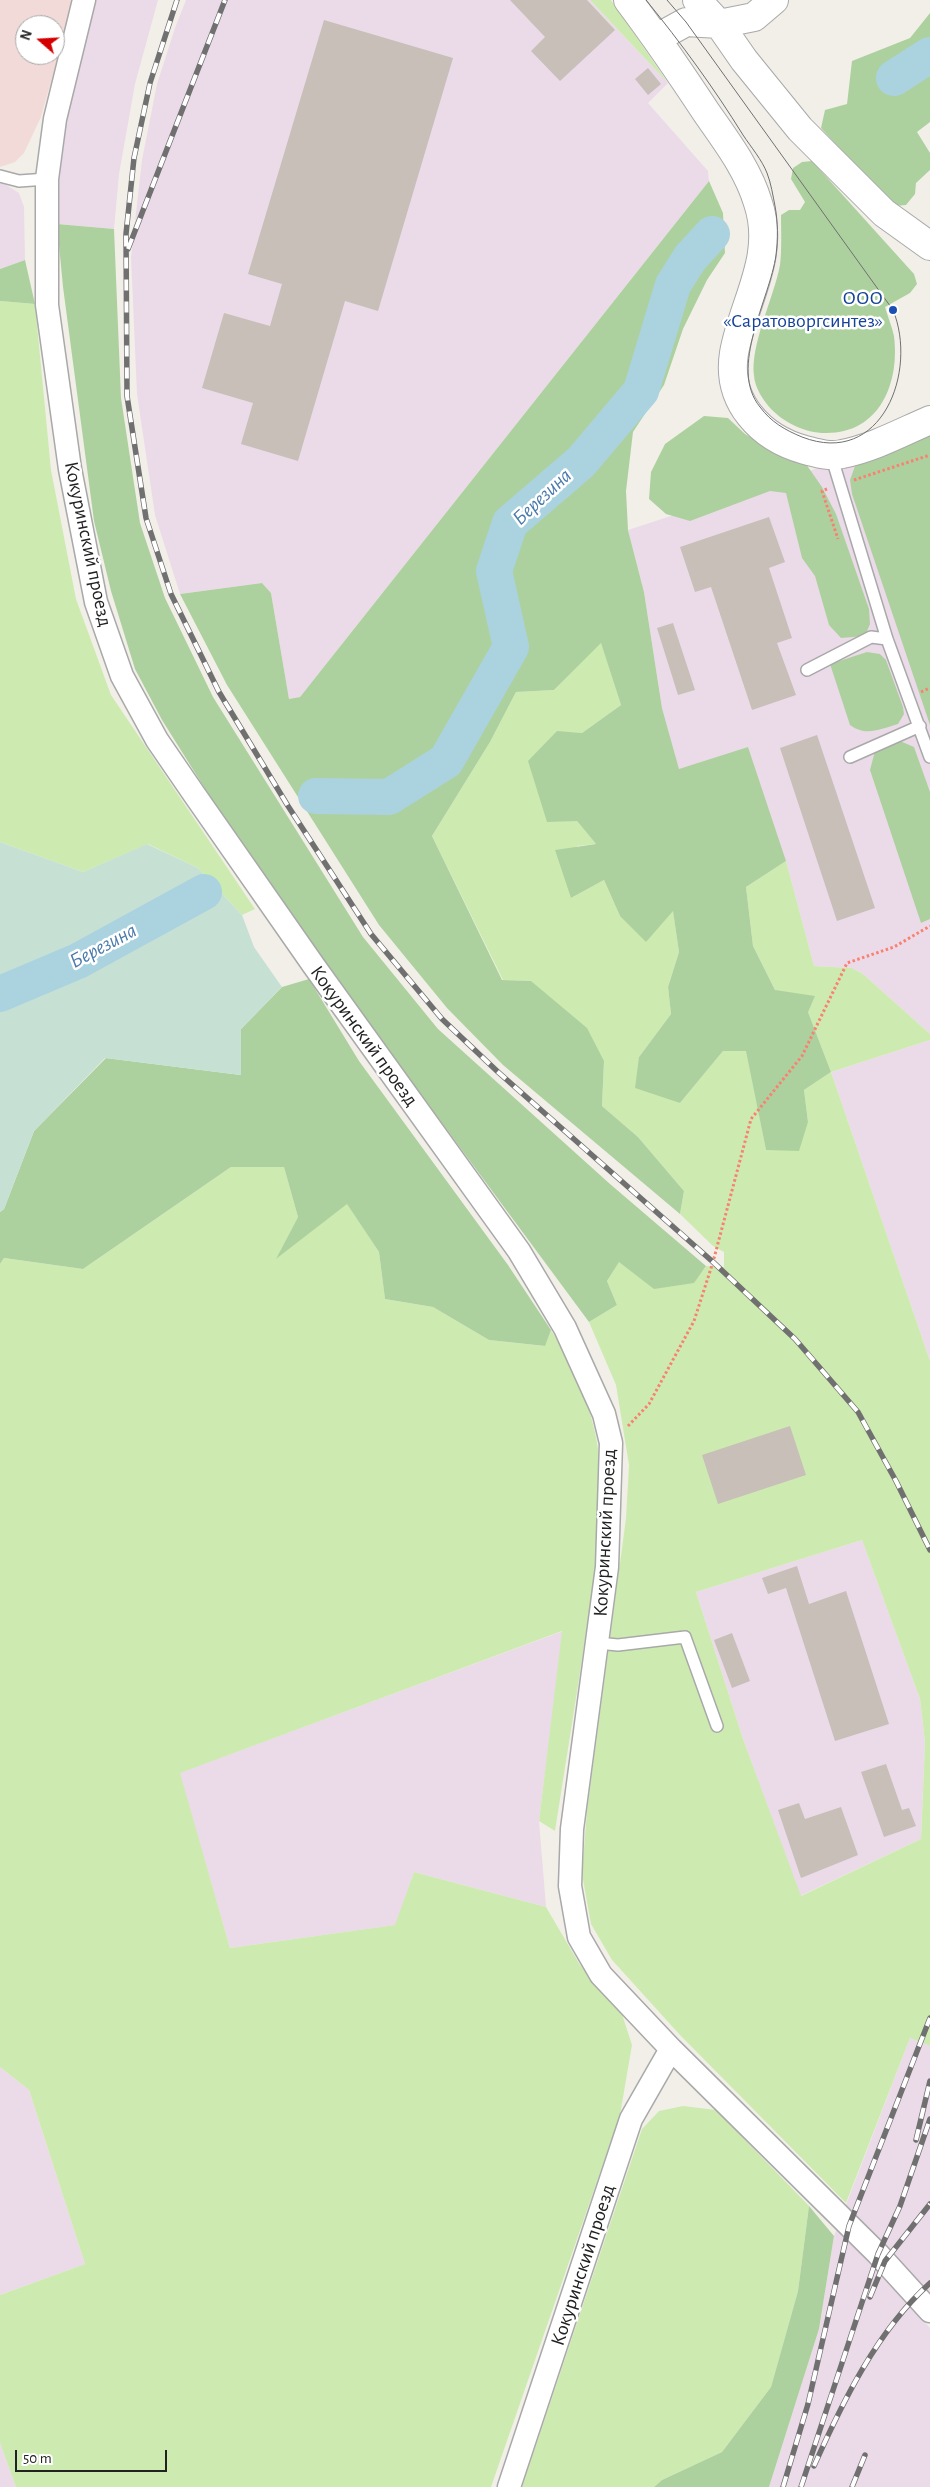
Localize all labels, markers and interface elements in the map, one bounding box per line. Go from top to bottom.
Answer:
north arrow [15,15,65,65]
text: N [19,29,35,42]
place label: ООО «Саратоворгсинтез» [723,286,883,333]
marker: ООО «Саратоворгсинтез» [887,304,899,316]
street label: Кокуринский проезд [59,459,117,629]
water label: Березина [507,463,577,531]
water label: Березина [65,918,141,974]
street label: Кокуринский проезд [305,961,423,1111]
street label: Кокуринский проезд [589,1448,621,1618]
street label: Кокуринский проезд [546,2181,620,2349]
scale bar [18,2440,170,2472]
text: 50 m [23,2451,52,2466]

